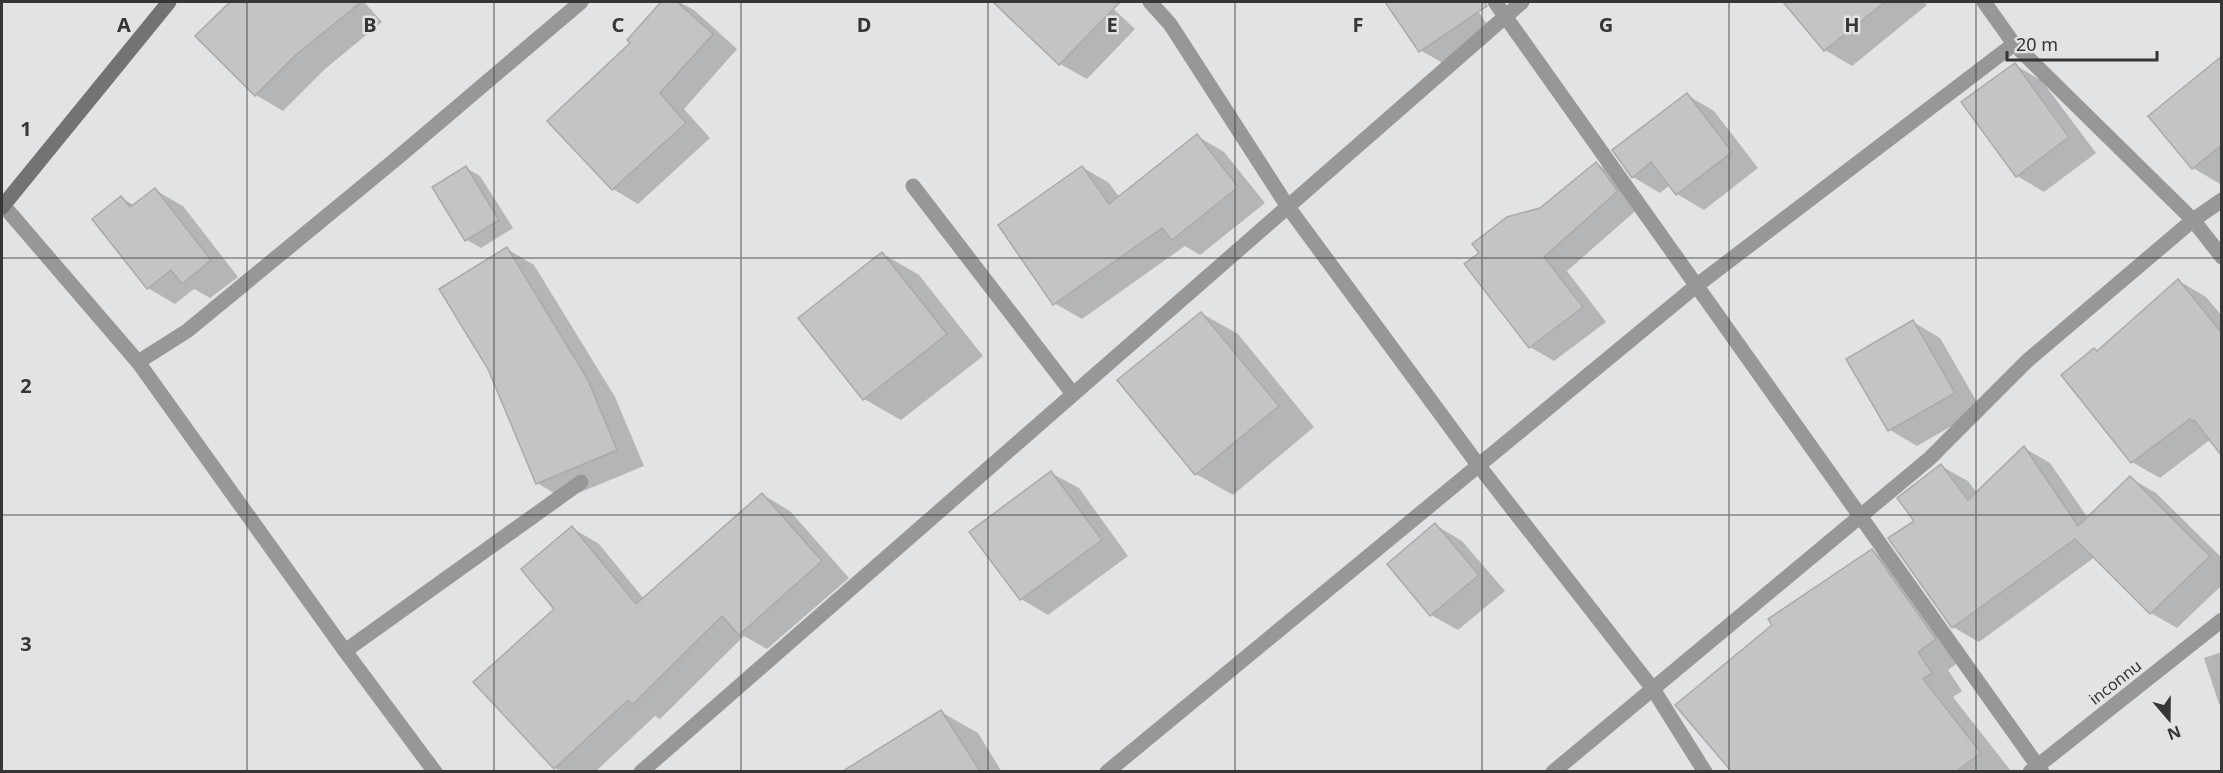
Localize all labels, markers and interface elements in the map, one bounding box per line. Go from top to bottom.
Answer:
text: A [117,11,131,38]
text: B [363,11,377,38]
text: C [612,11,625,38]
text: D [857,11,871,38]
text: E [1106,11,1118,38]
text: F [1353,11,1363,38]
text: G [1599,11,1613,38]
text: H [1844,11,1860,38]
scale bar [2007,24,2157,62]
text: 20 m [2016,32,2058,56]
text: 1 [20,115,32,142]
text: 2 [20,372,32,399]
text: 3 [20,630,32,657]
street label: inconnu [2084,655,2146,709]
north arrow [2139,689,2199,749]
text: N [2164,721,2184,746]

